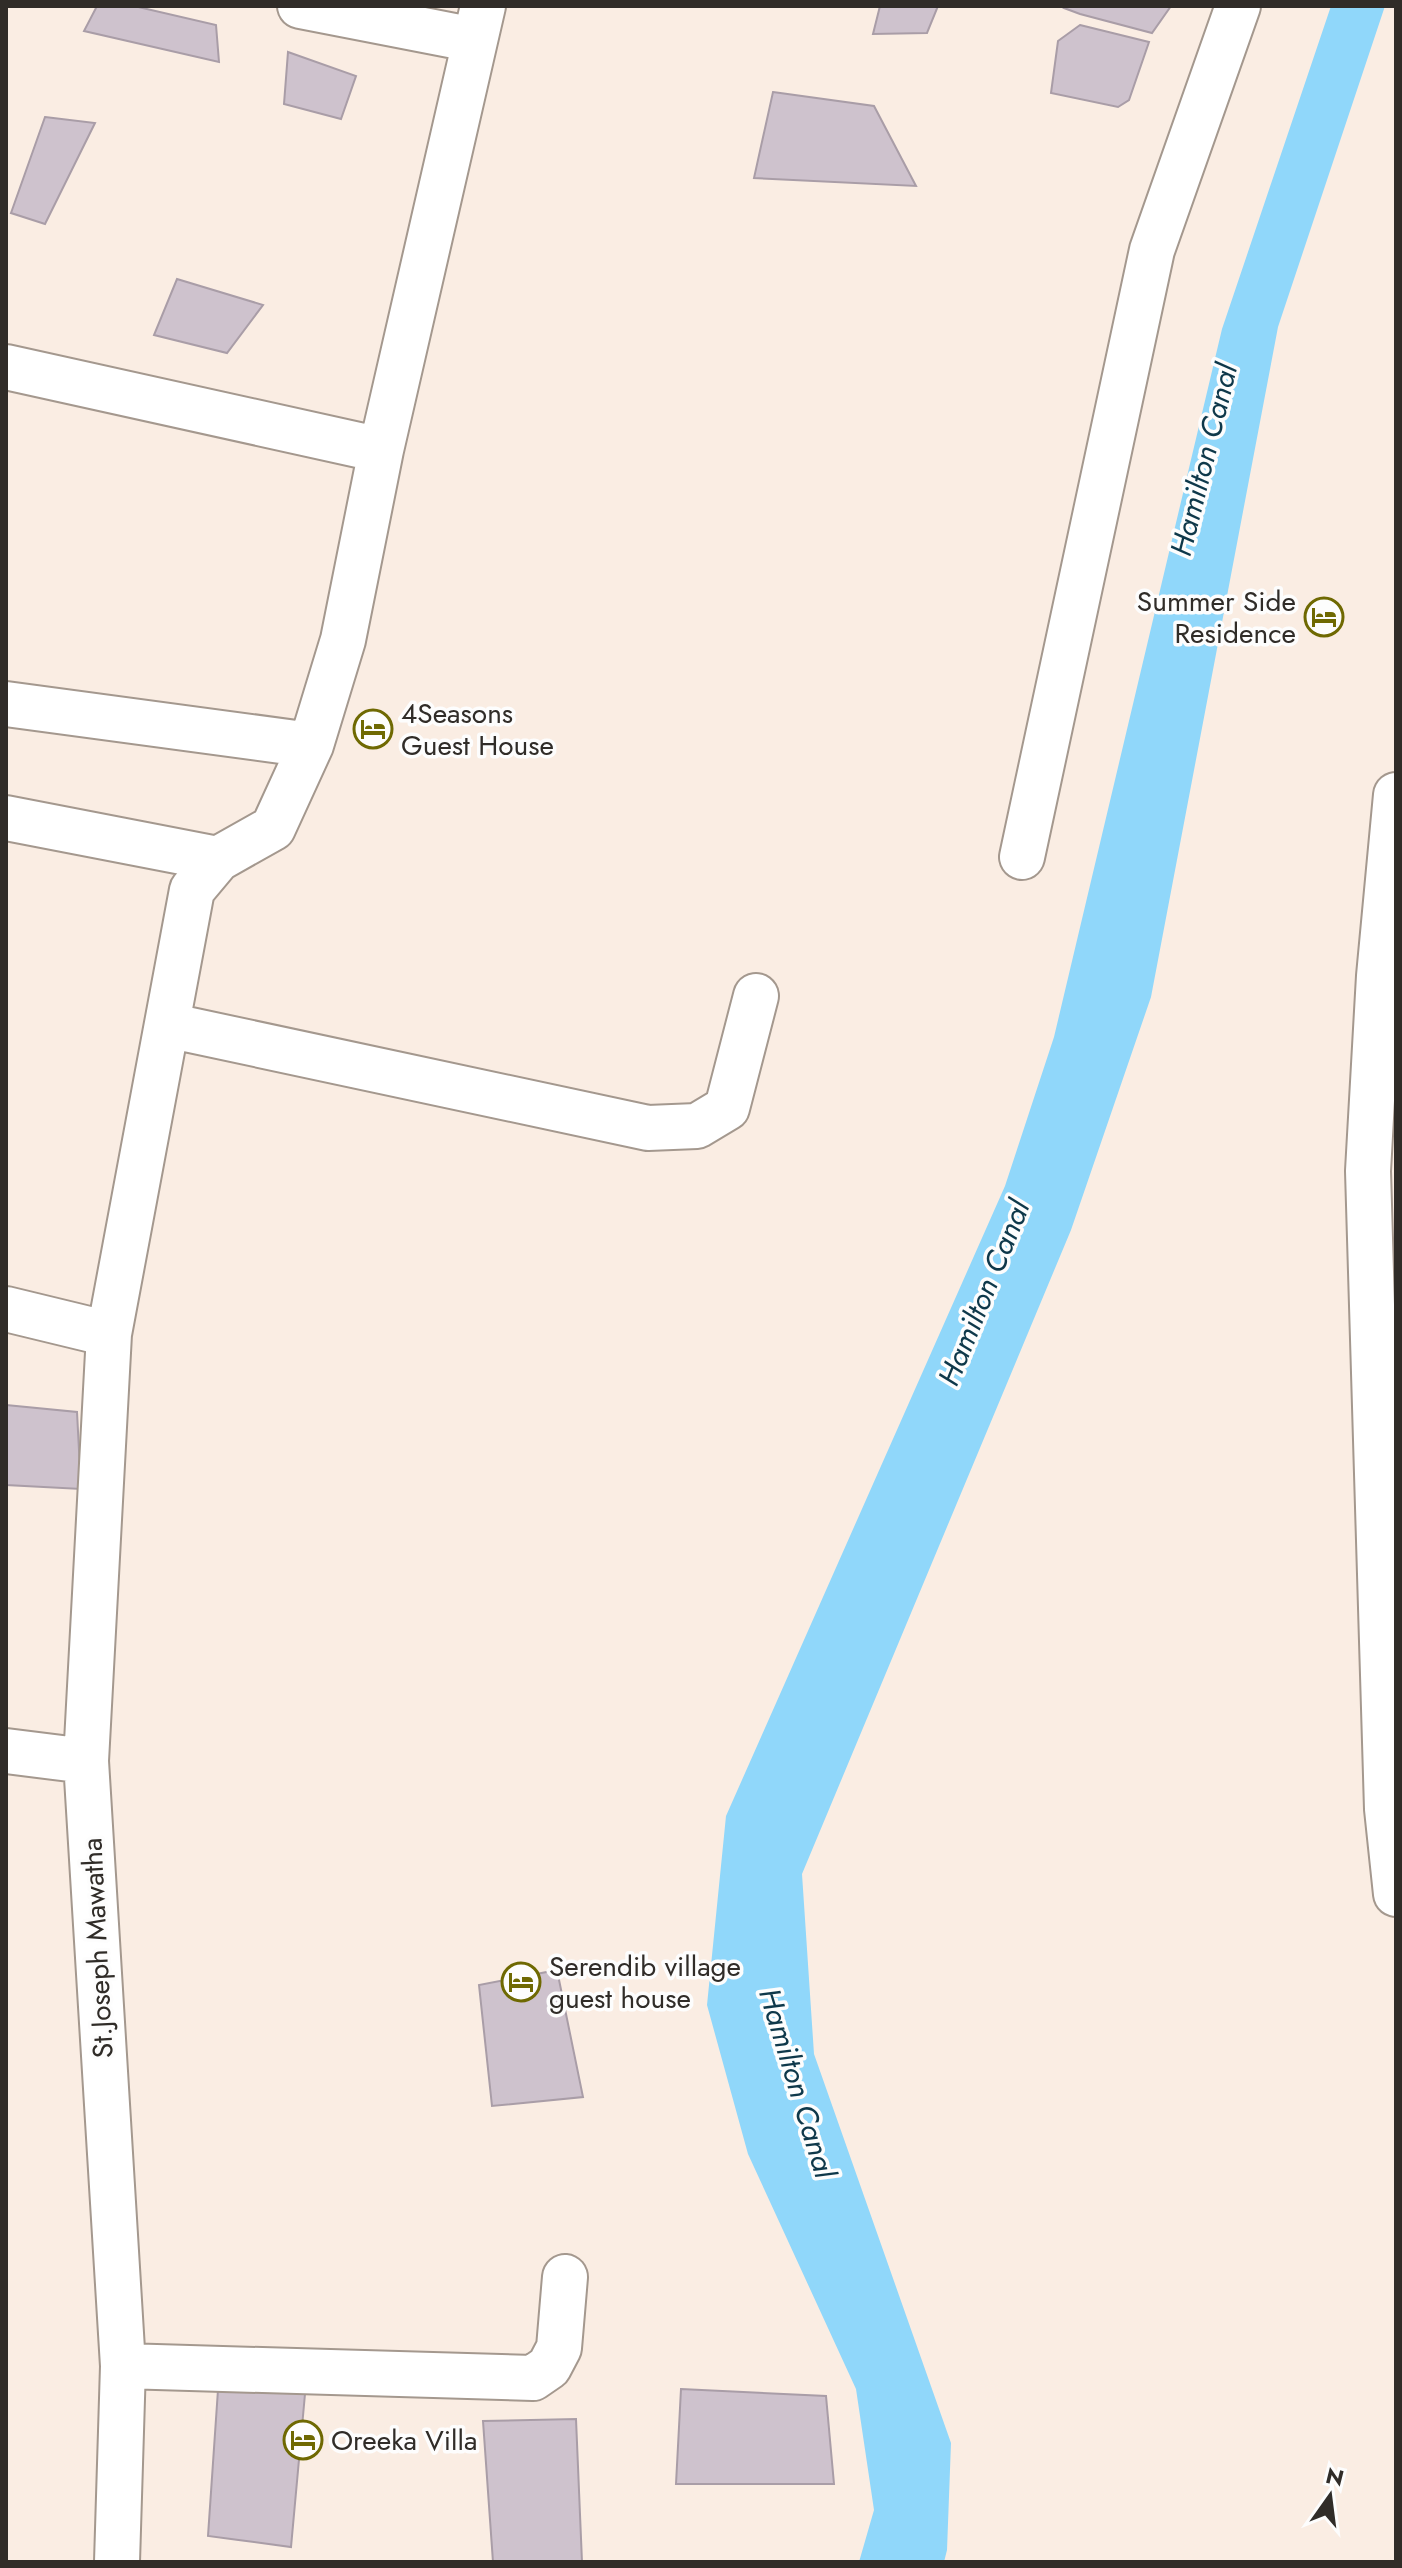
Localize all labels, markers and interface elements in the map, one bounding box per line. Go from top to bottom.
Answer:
water label: Hamilton Canal [1159,358,1248,560]
place label: Summer Side Residence [1137,581,1296,654]
hotel icon: Summer Side Residence [1303,596,1345,638]
place label: 4Seasons Guest House [401,693,554,766]
hotel icon: 4Seasons Guest House [352,708,394,750]
water label: Hamilton Canal [927,1192,1041,1392]
street label: St.Joseph Mawatha [71,1837,124,2059]
place label: Serendib village guest house [549,1946,741,2019]
hotel icon: Serendib village guest house [500,1961,542,2003]
water label: Hamilton Canal [748,1983,847,2184]
hotel icon: Oreeka Villa [282,2419,324,2461]
place label: Oreeka Villa [331,2420,477,2461]
north arrow [1290,2456,1370,2536]
text: N [1322,2459,1347,2494]

